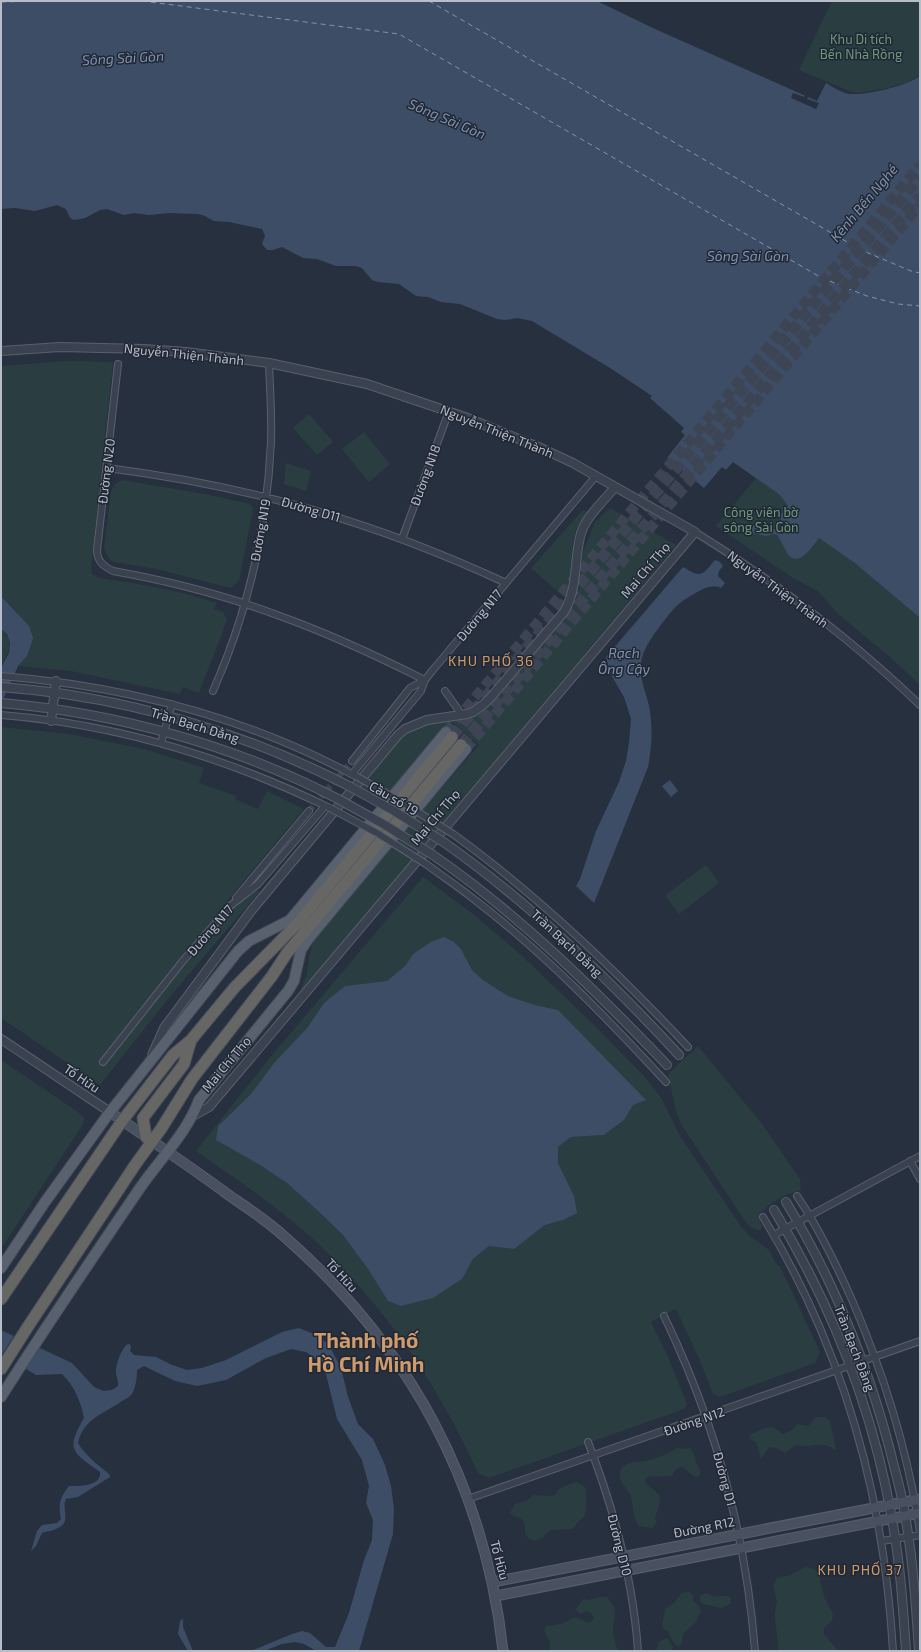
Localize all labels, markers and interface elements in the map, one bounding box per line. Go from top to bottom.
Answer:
park label: Khu Di tích Bến Nhà Rồng [820,31,902,62]
water label: Sông Sài Gòn [82,47,164,68]
water label: Sông Sài Gòn [406,95,488,142]
water label: Kênh Bến Nghé [826,160,901,245]
water label: Sông Sài Gòn [707,247,789,264]
street label: Nguyễn Thiện Thành [123,340,245,368]
street label: Nguyễn Thiện Thành [438,401,556,461]
street label: Đường N20 [94,437,118,505]
street label: Đường N18 [407,442,443,508]
street label: Đường D11 [280,493,342,525]
street label: Đường N19 [247,497,273,563]
park label: Công viên bờ sông Sài Gòn [723,504,799,535]
street label: Mai Chí Thọ [617,539,673,601]
street label: Nguyễn Thiện Thành [725,547,831,631]
street label: Đường N17 [453,586,505,644]
water label: Rạch Ông Cậy [598,644,650,677]
district label: KHU PHỐ 36 [448,652,534,669]
street label: Trần Bạch Đằng [149,704,241,746]
street label: Cầu số 19 [366,777,422,819]
street label: Mai Chí Thọ [407,786,463,848]
street label: Đường N17 [183,901,237,959]
street label: Trần Bạch Đằng [528,906,606,980]
street label: Mai Chí Thọ [198,1033,254,1095]
street label: Tố Hữu [61,1060,103,1096]
street label: Tố Hữu [322,1255,362,1295]
street label: Trần Bạch Đằng [831,1302,879,1394]
district label: Thành phố Hồ Chí Minh [307,1327,425,1376]
street label: Đường N12 [661,1403,727,1439]
street label: Đường D1 [710,1450,740,1508]
street label: Đường D10 [605,1512,635,1578]
street label: Đường R12 [672,1513,736,1541]
street label: Tố Hữu [487,1538,513,1582]
district label: KHU PHỐ 37 [817,1561,903,1578]

